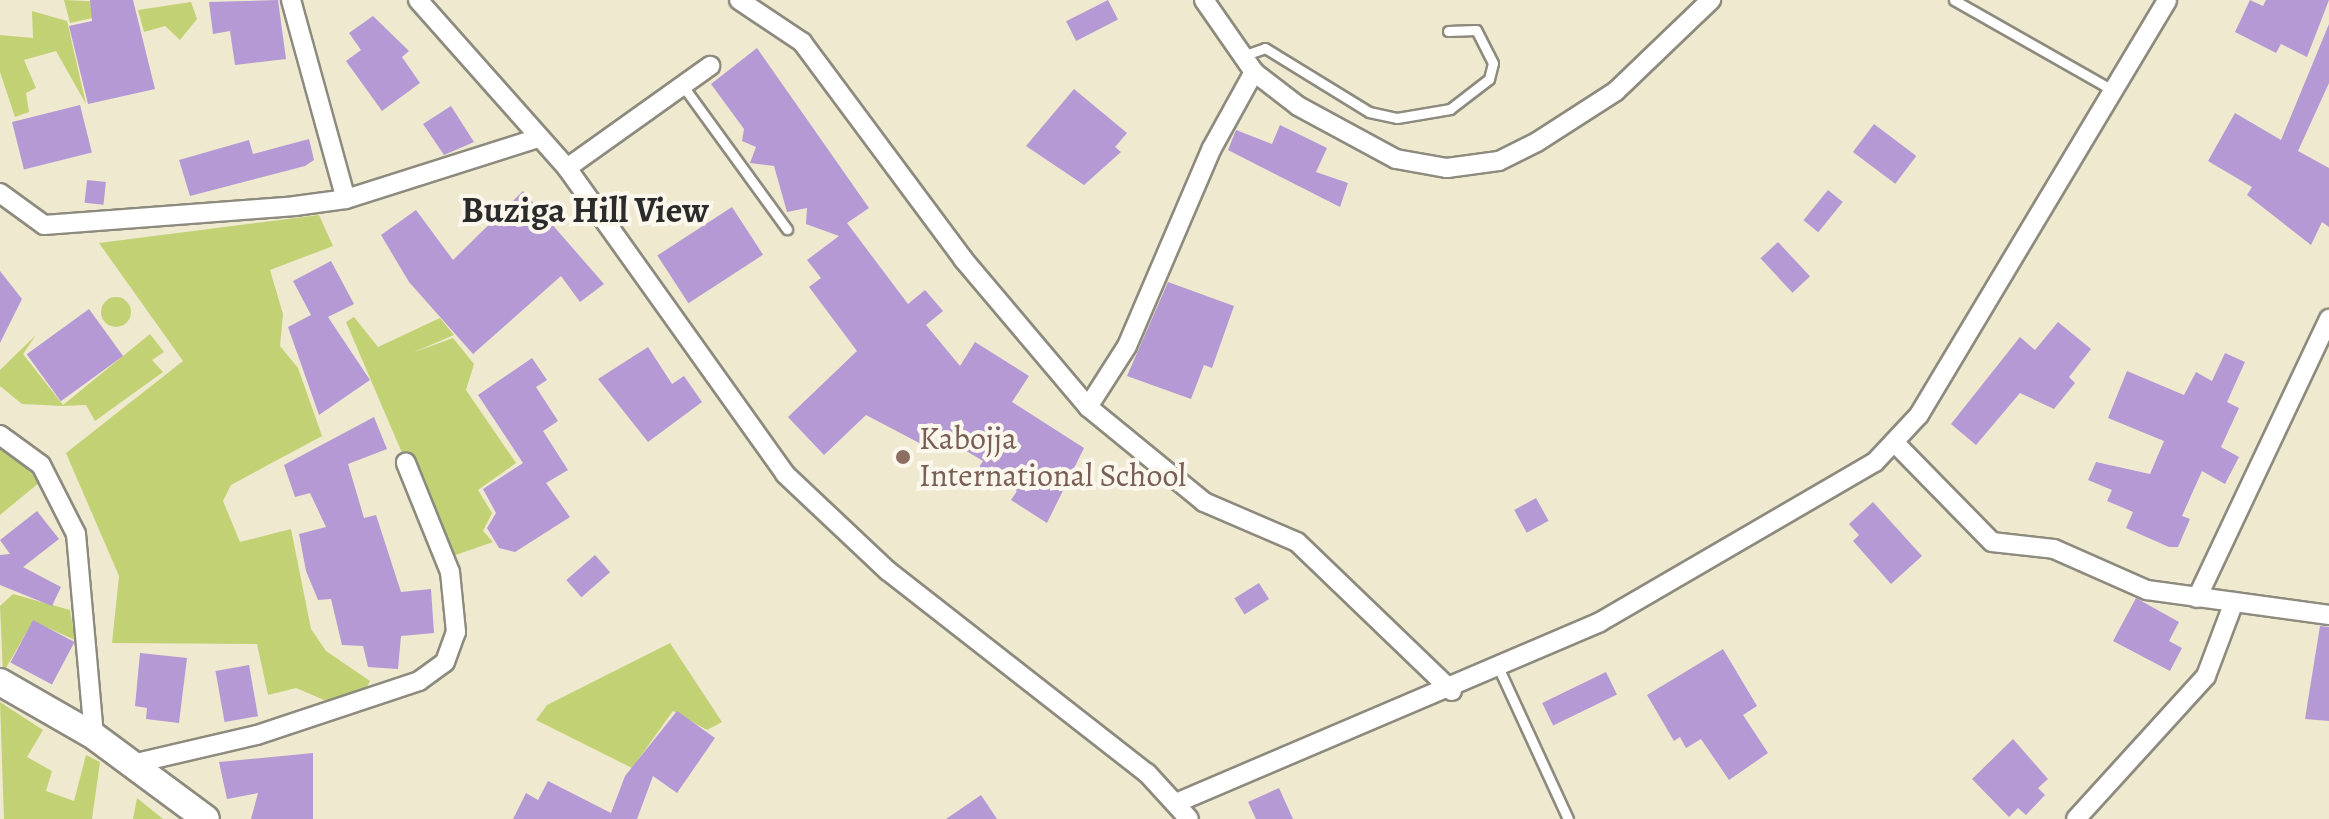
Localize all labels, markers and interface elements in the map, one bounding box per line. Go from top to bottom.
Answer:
district label: Buziga Hill View [461,188,709,232]
place label: Kabojja International School [919,420,1186,495]
marker: Kabojja International School [894,448,912,466]

